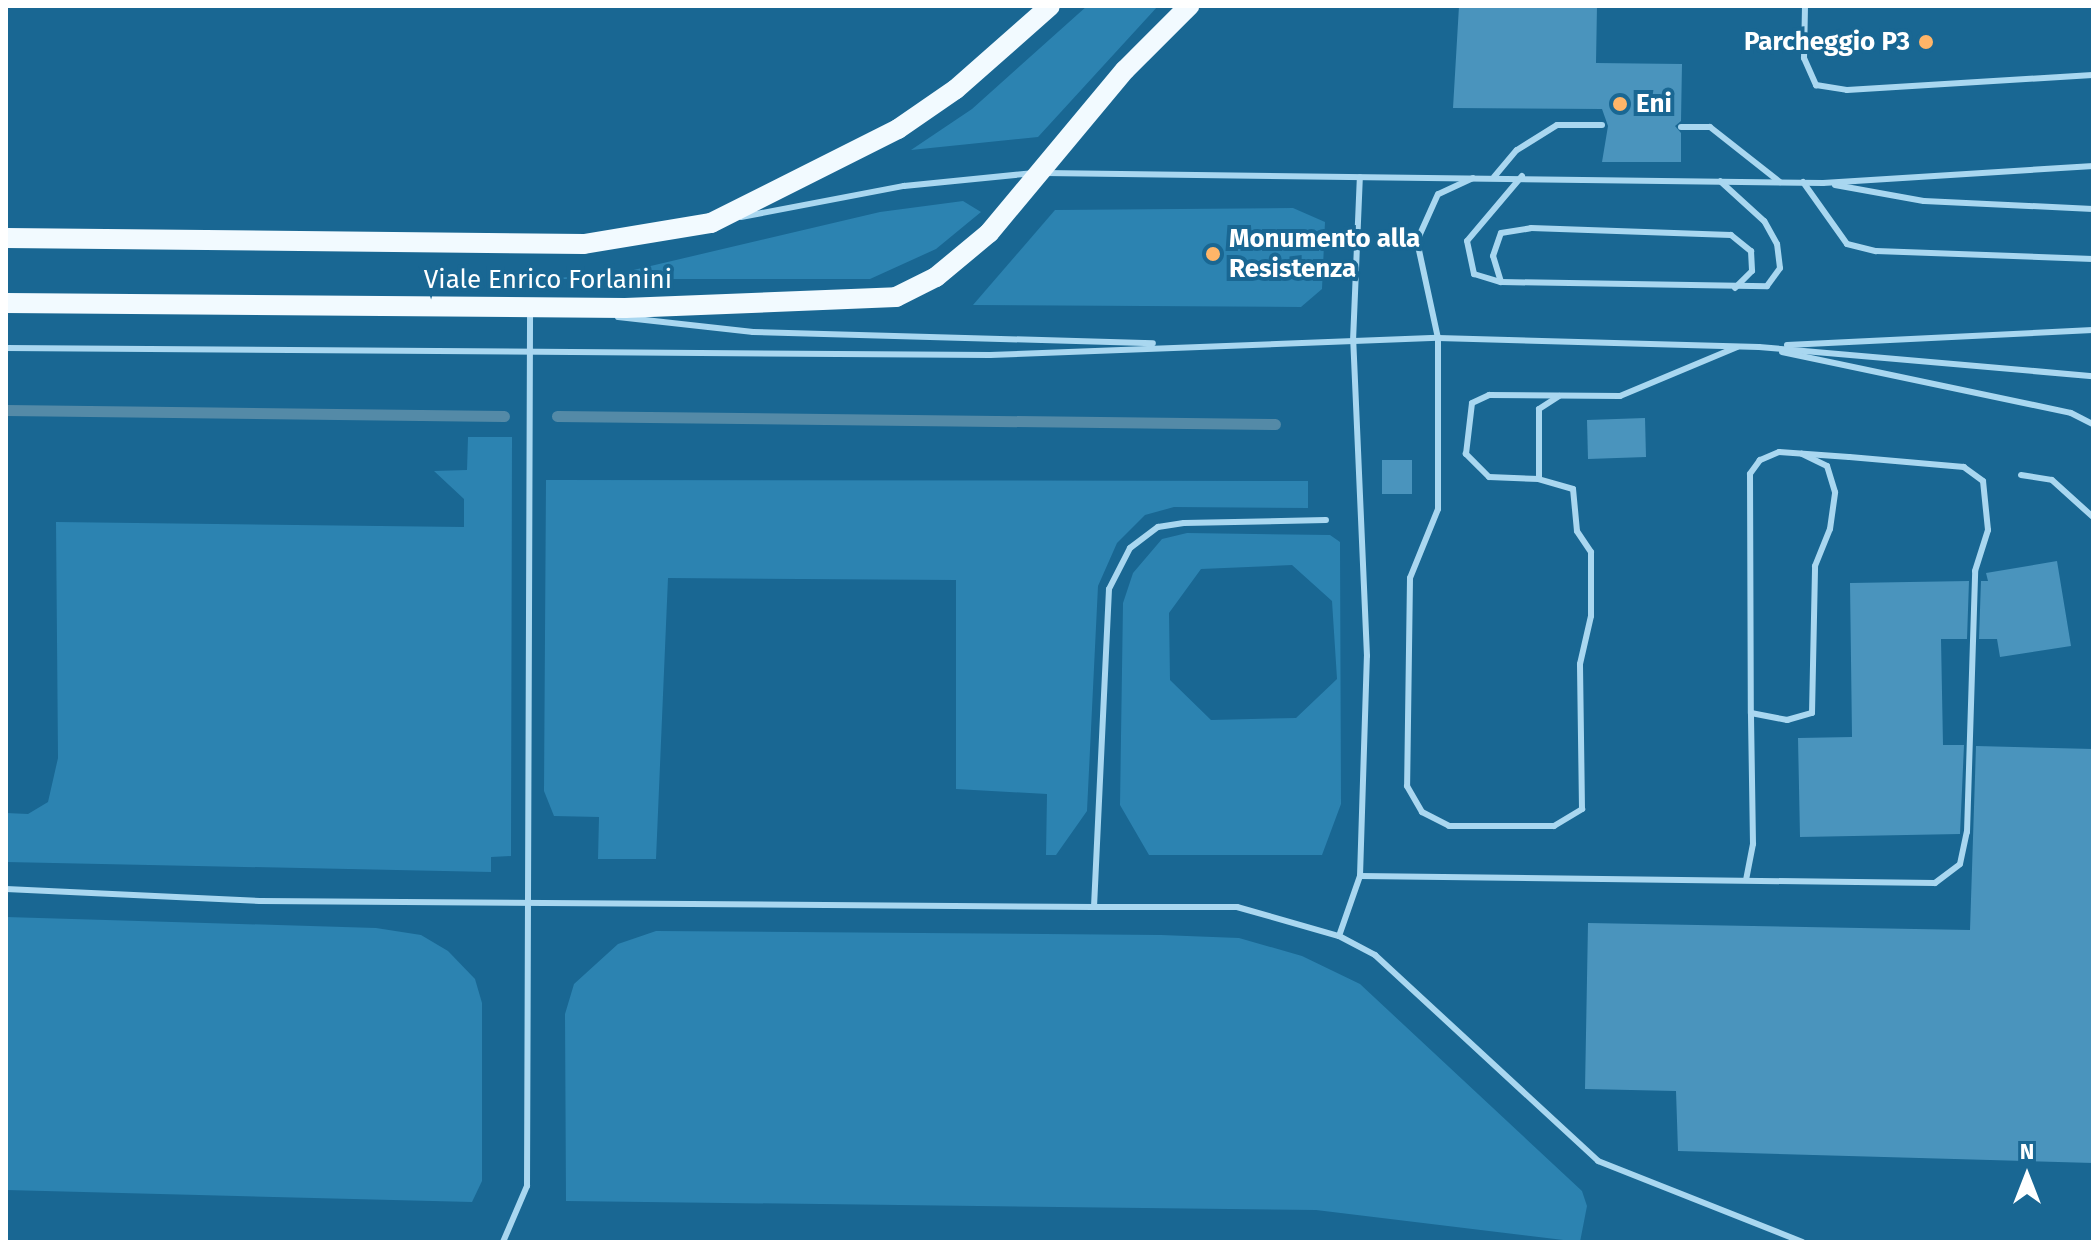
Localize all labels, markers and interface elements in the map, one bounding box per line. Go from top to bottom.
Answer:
place label: Parcheggio P3 [1744,26,1910,58]
marker: Parcheggio P3 [1917,33,1935,51]
place label: Eni [1636,88,1672,120]
marker: Eni [1611,95,1629,113]
place label: Monumento alla Resistenza [1229,223,1420,284]
marker: Monumento alla Resistenza [1204,245,1222,263]
street label: Viale Enrico Forlanini [424,264,672,296]
north arrow [1987,1136,2067,1216]
text: N [2020,1138,2034,1165]

